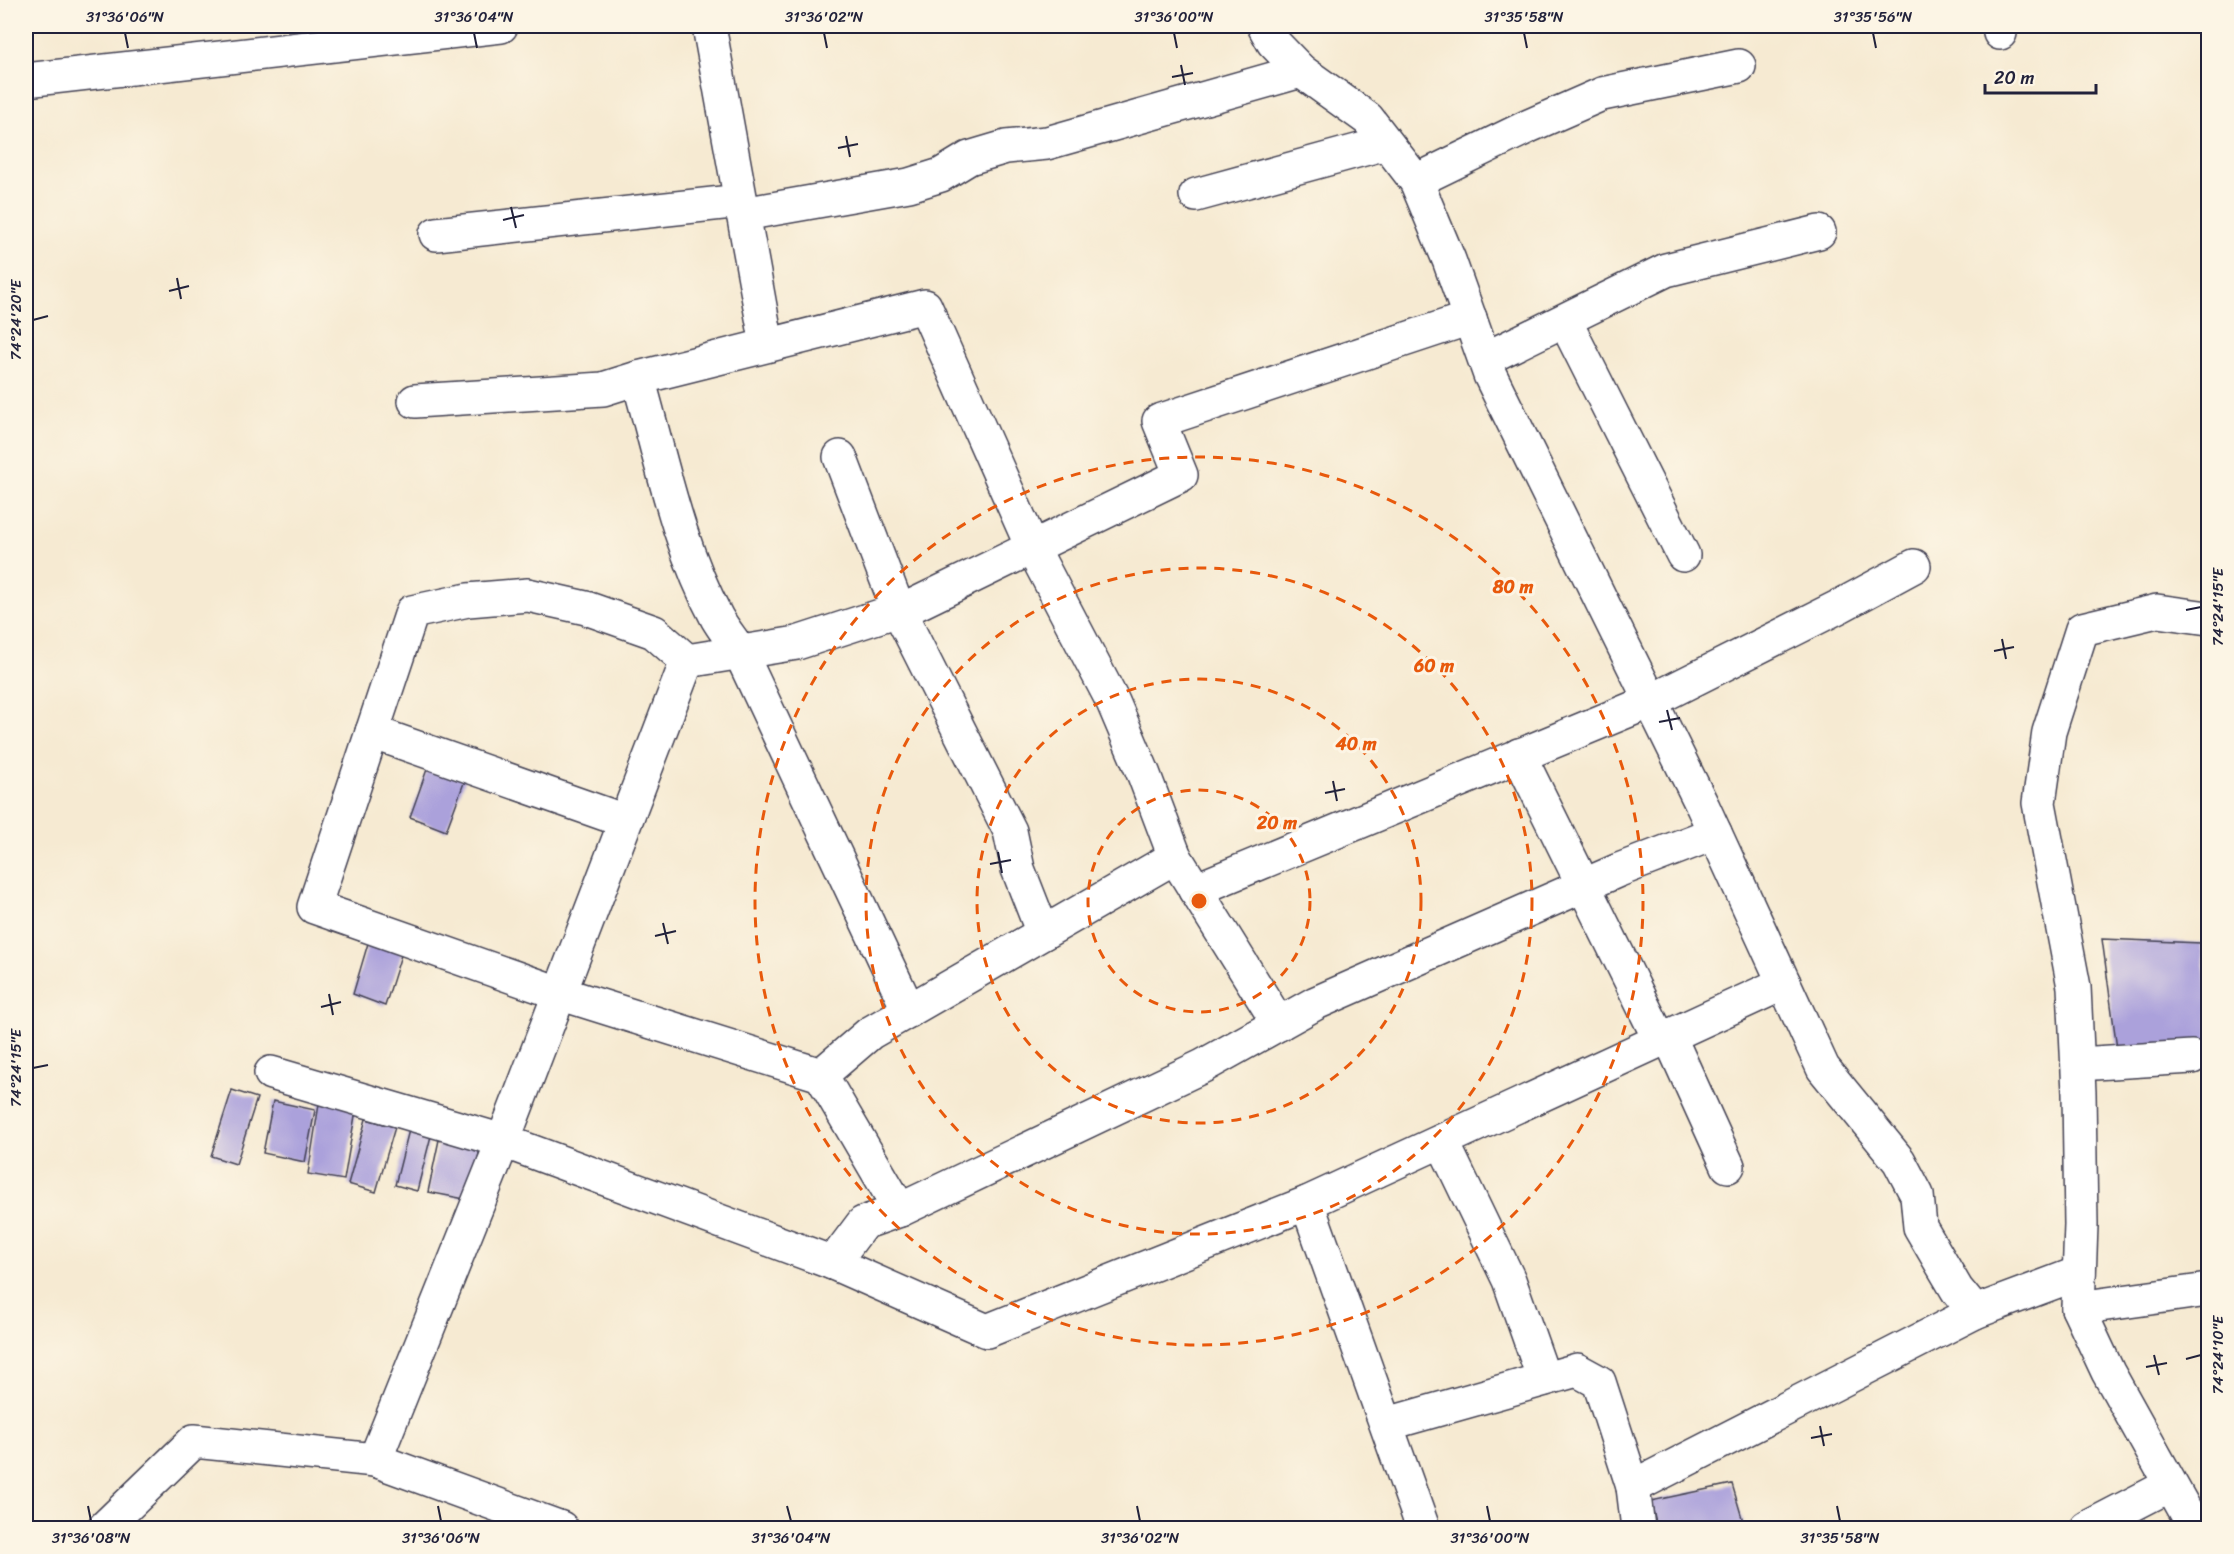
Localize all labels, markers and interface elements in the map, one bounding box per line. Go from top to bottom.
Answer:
text: 31°36'06"N [86,4,165,30]
text: 31°36'04"N [435,4,514,30]
text: 31°36'02"N [785,4,864,30]
text: 31°36'00"N [1134,4,1214,30]
text: 31°35'58"N [1485,4,1564,30]
text: 31°35'56"N [1834,4,1913,30]
scale bar [1985,57,2096,95]
text: 20 m [1994,62,2034,94]
text: 74°24'20"E [3,278,29,360]
text: 74°24'15"E [2205,566,2231,646]
text: 80 m [1492,571,1534,603]
text: 60 m [1413,650,1454,682]
text: 40 m [1334,728,1377,760]
text: 20 m [1256,807,1297,839]
centre of rings [1189,891,1209,911]
text: 74°24'15"E [3,1027,29,1107]
text: 74°24'10"E [2205,1314,2231,1394]
text: 31°36'08"N [52,1525,131,1551]
text: 31°36'06"N [402,1525,481,1551]
text: 31°36'04"N [752,1525,831,1551]
text: 31°36'02"N [1101,1525,1180,1551]
text: 31°36'00"N [1450,1525,1530,1551]
text: 31°35'58"N [1801,1525,1880,1551]

